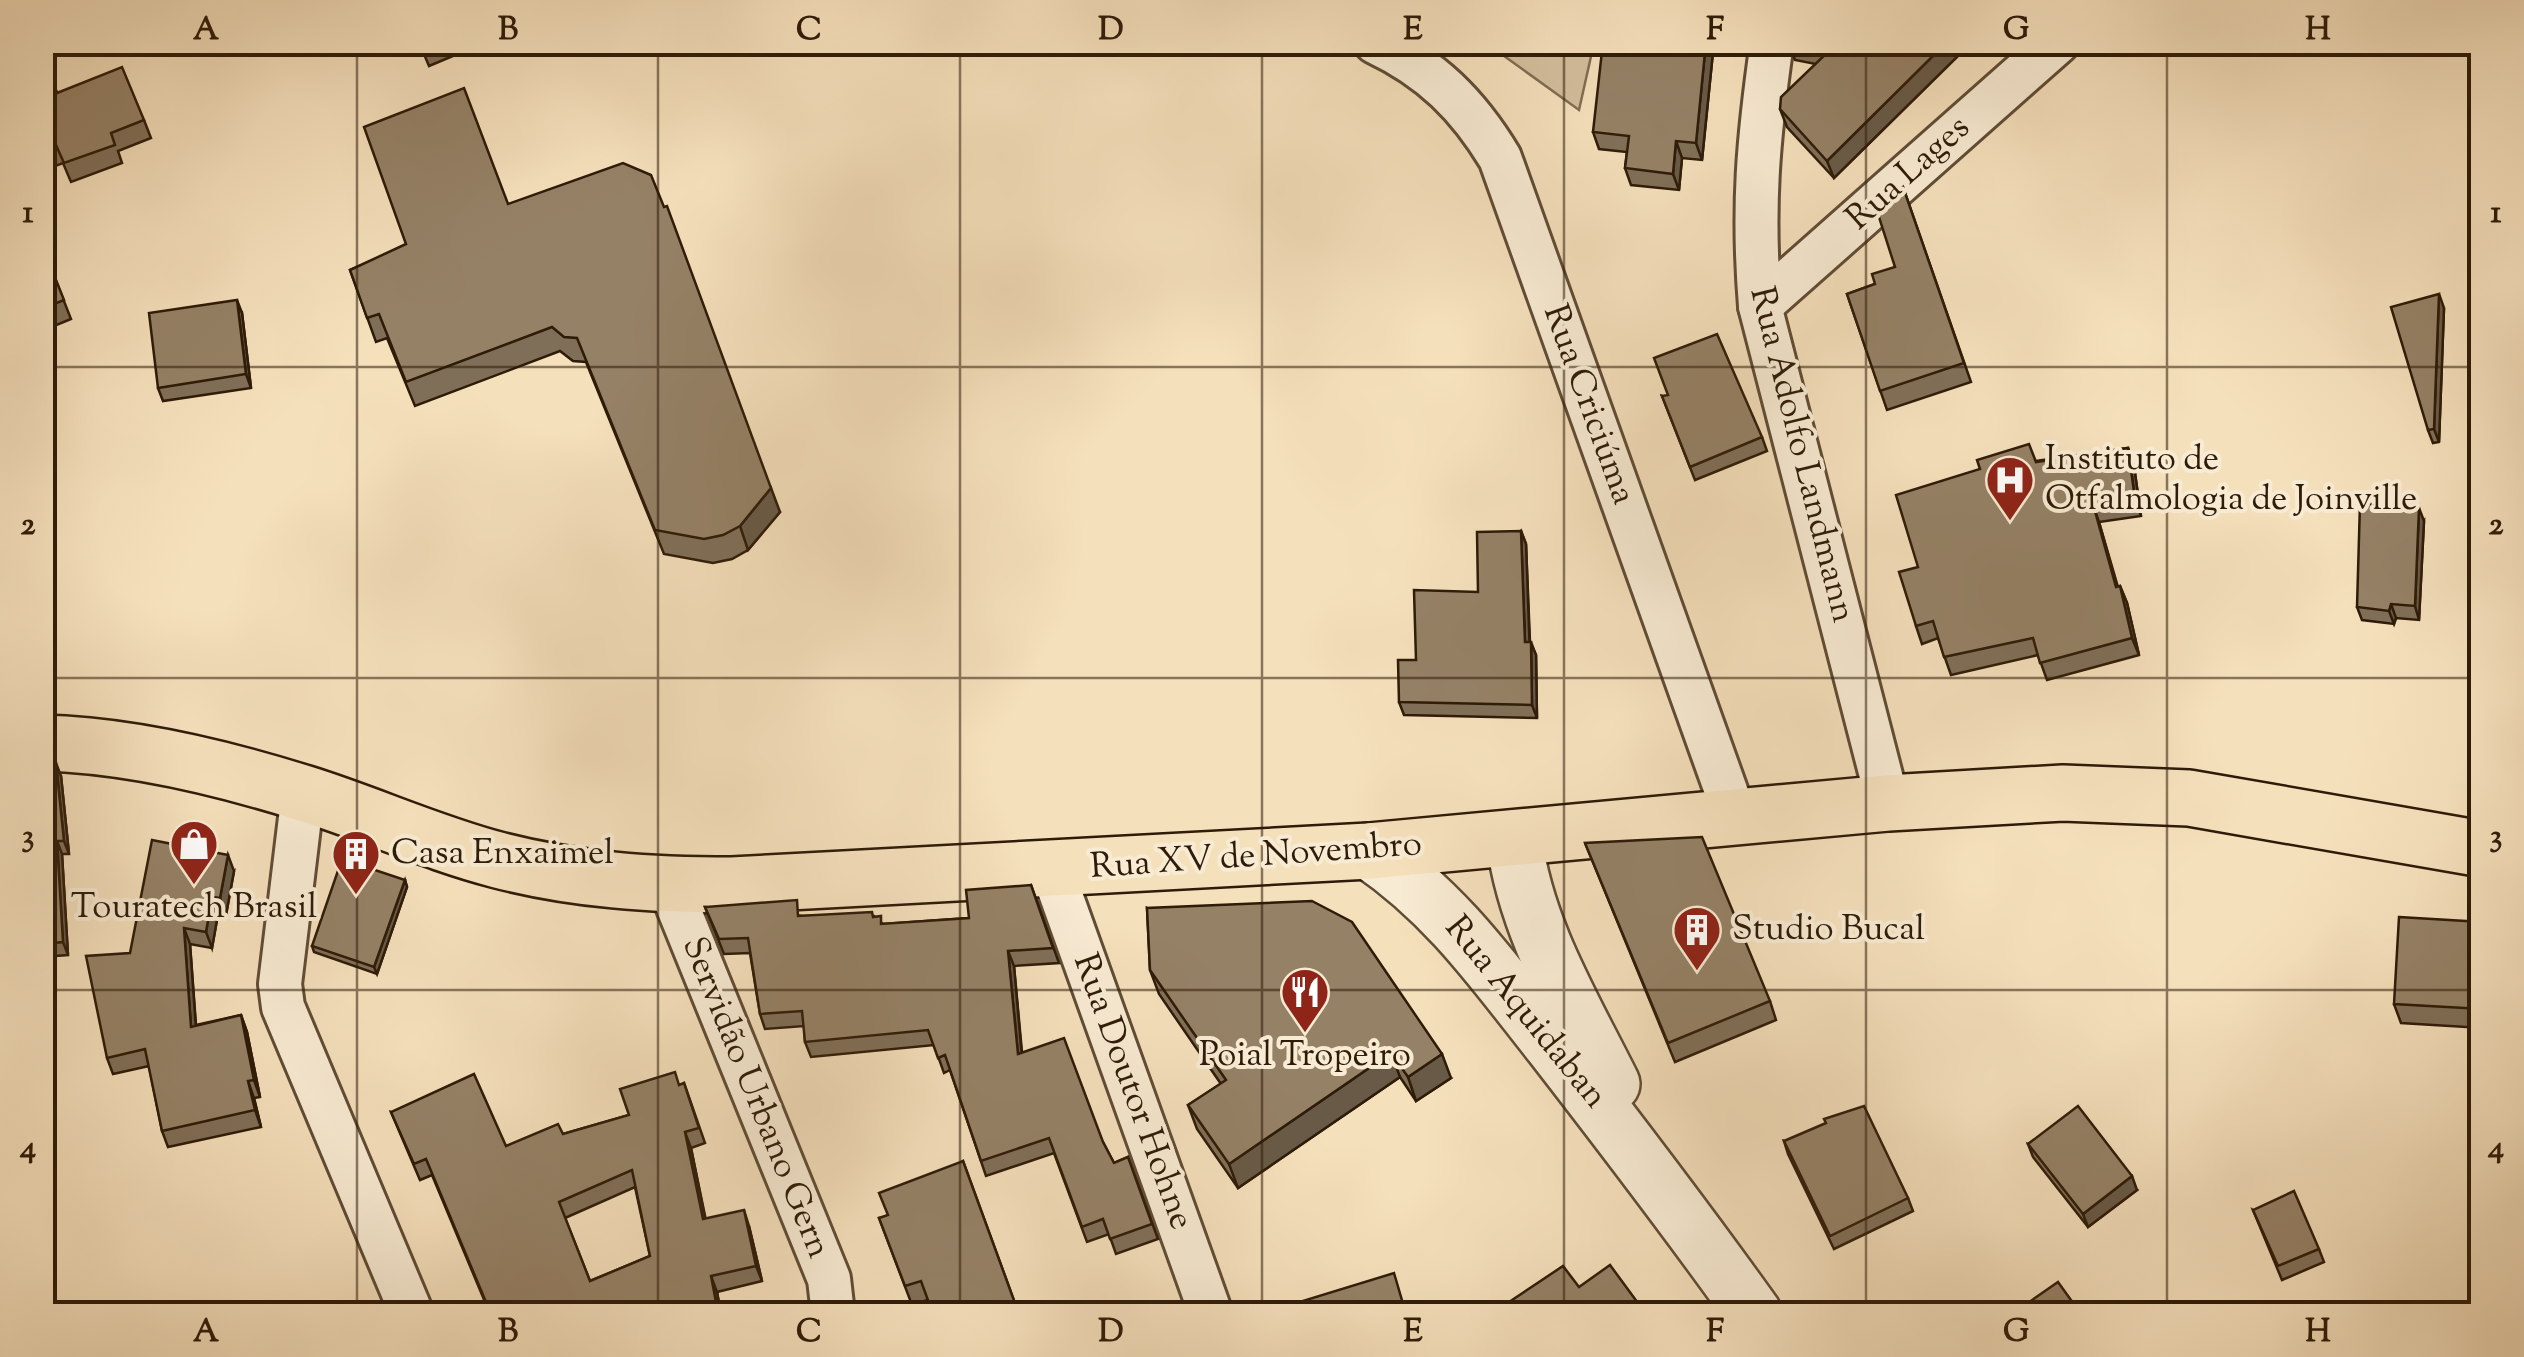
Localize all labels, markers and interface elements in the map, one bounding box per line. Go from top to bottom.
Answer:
text: A [193,8,219,54]
text: B [498,8,518,54]
text: C [796,8,822,54]
text: D [1098,8,1124,54]
text: E [1403,8,1423,54]
text: F [1706,8,1724,54]
text: G [2003,8,2029,54]
text: H [2305,8,2331,54]
street label: Rua Lages [1836,104,1982,244]
text: 1 [23,191,34,237]
text: 1 [2491,191,2502,237]
street label: Rua Adolfo Landmann [1735,282,1867,628]
street label: Rua Criciúma [1528,298,1648,512]
place label: Instituto de Otfalmologia de Joinville [2045,435,2417,526]
hospital icon: Instituto de Otfalmologia de Joinville [1984,454,2036,522]
text: 2 [21,503,36,549]
text: 2 [2489,503,2504,549]
text: 3 [22,815,34,861]
text: 3 [2490,815,2502,861]
shop icon: Touratech Brasil [168,818,220,886]
street label: Rua XV de Novembro [1089,820,1423,894]
building icon: Casa Enxaimel [330,828,382,896]
place label: Casa Enxaimel [391,829,614,880]
place label: Touratech Brasil [71,883,317,934]
building icon: Studio Bucal [1671,904,1723,972]
place label: Studio Bucal [1732,905,1925,956]
street label: Rua Aquidaban [1431,906,1619,1120]
street label: Servidão Urbano Gern [667,930,843,1266]
street label: Rua Doutor Hohne [1058,947,1206,1237]
restaurant icon: Poial Tropeiro [1279,966,1331,1034]
place label: Poial Tropeiro [1199,1031,1411,1082]
text: 4 [19,1126,36,1172]
text: 4 [2487,1126,2504,1172]
text: A [193,1310,219,1356]
text: B [498,1310,518,1356]
text: C [796,1310,822,1356]
text: D [1098,1310,1124,1356]
text: E [1403,1310,1423,1356]
text: F [1706,1310,1724,1356]
text: G [2003,1310,2029,1356]
text: H [2305,1310,2331,1356]

